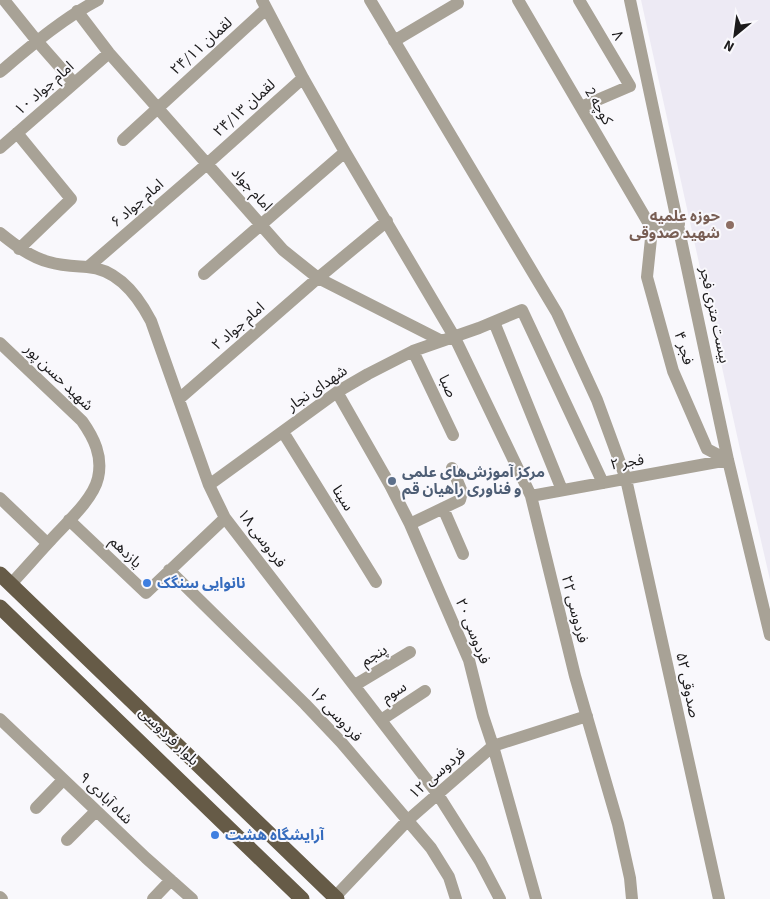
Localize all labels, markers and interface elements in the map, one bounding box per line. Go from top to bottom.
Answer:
north arrow [710,10,760,60]
street label: لقمان ۲۴/۱۱ [166,13,237,80]
street label: ۸ [606,26,629,45]
text: N [720,34,738,56]
street label: امام جواد ۱۰ [10,57,79,120]
street label: لقمان ۲۴/۱۳ [209,75,280,142]
street label: کوچه 2 [580,84,618,129]
street label: امام جواد [226,163,277,216]
street label: امام جواد ۶ [106,174,168,232]
place label: حوزه علمیه شهید صدوقی [629,206,721,244]
marker: حوزه علمیه شهید صدوقی [724,219,736,231]
street label: بیست متری فجر [694,264,735,365]
street label: امام جواد ۲ [207,297,269,355]
street label: فجر ۴ [669,329,699,368]
street label: شهید حسن پور [19,338,98,416]
street label: شهدای نجار [282,360,352,417]
street label: صبا [433,371,462,401]
street label: فجر ۲ [609,449,646,476]
place label: مرکز آموزش‌های علمی و فناوری راهیان قم [402,462,545,500]
marker: مرکز آموزش‌های علمی و فناوری راهیان قم [386,475,398,487]
street label: سینا [327,481,359,515]
street label: فردوسی ۱۸ [232,504,291,572]
street label: یازدهم [105,532,147,573]
place label: نانوایی سنگک [157,573,246,594]
street label: فردوسی ۲۲ [556,573,593,645]
marker: نانوایی سنگک [141,577,153,589]
street label: فردوسی ۲۰ [450,595,495,667]
street label: پنجم [357,639,392,672]
street label: صدوقی ۵۲ [670,651,705,720]
street label: سوم [378,676,411,708]
street label: فردوسی ۱۶ [304,682,367,747]
street label: بلوار فردوسی [134,702,203,770]
street label: فردوسی ۱۲ [404,743,470,804]
street label: شاه آبادی ۹ [74,767,137,829]
place label: آرایشگاه هشت [225,825,325,846]
marker: آرایشگاه هشت [209,829,221,841]

